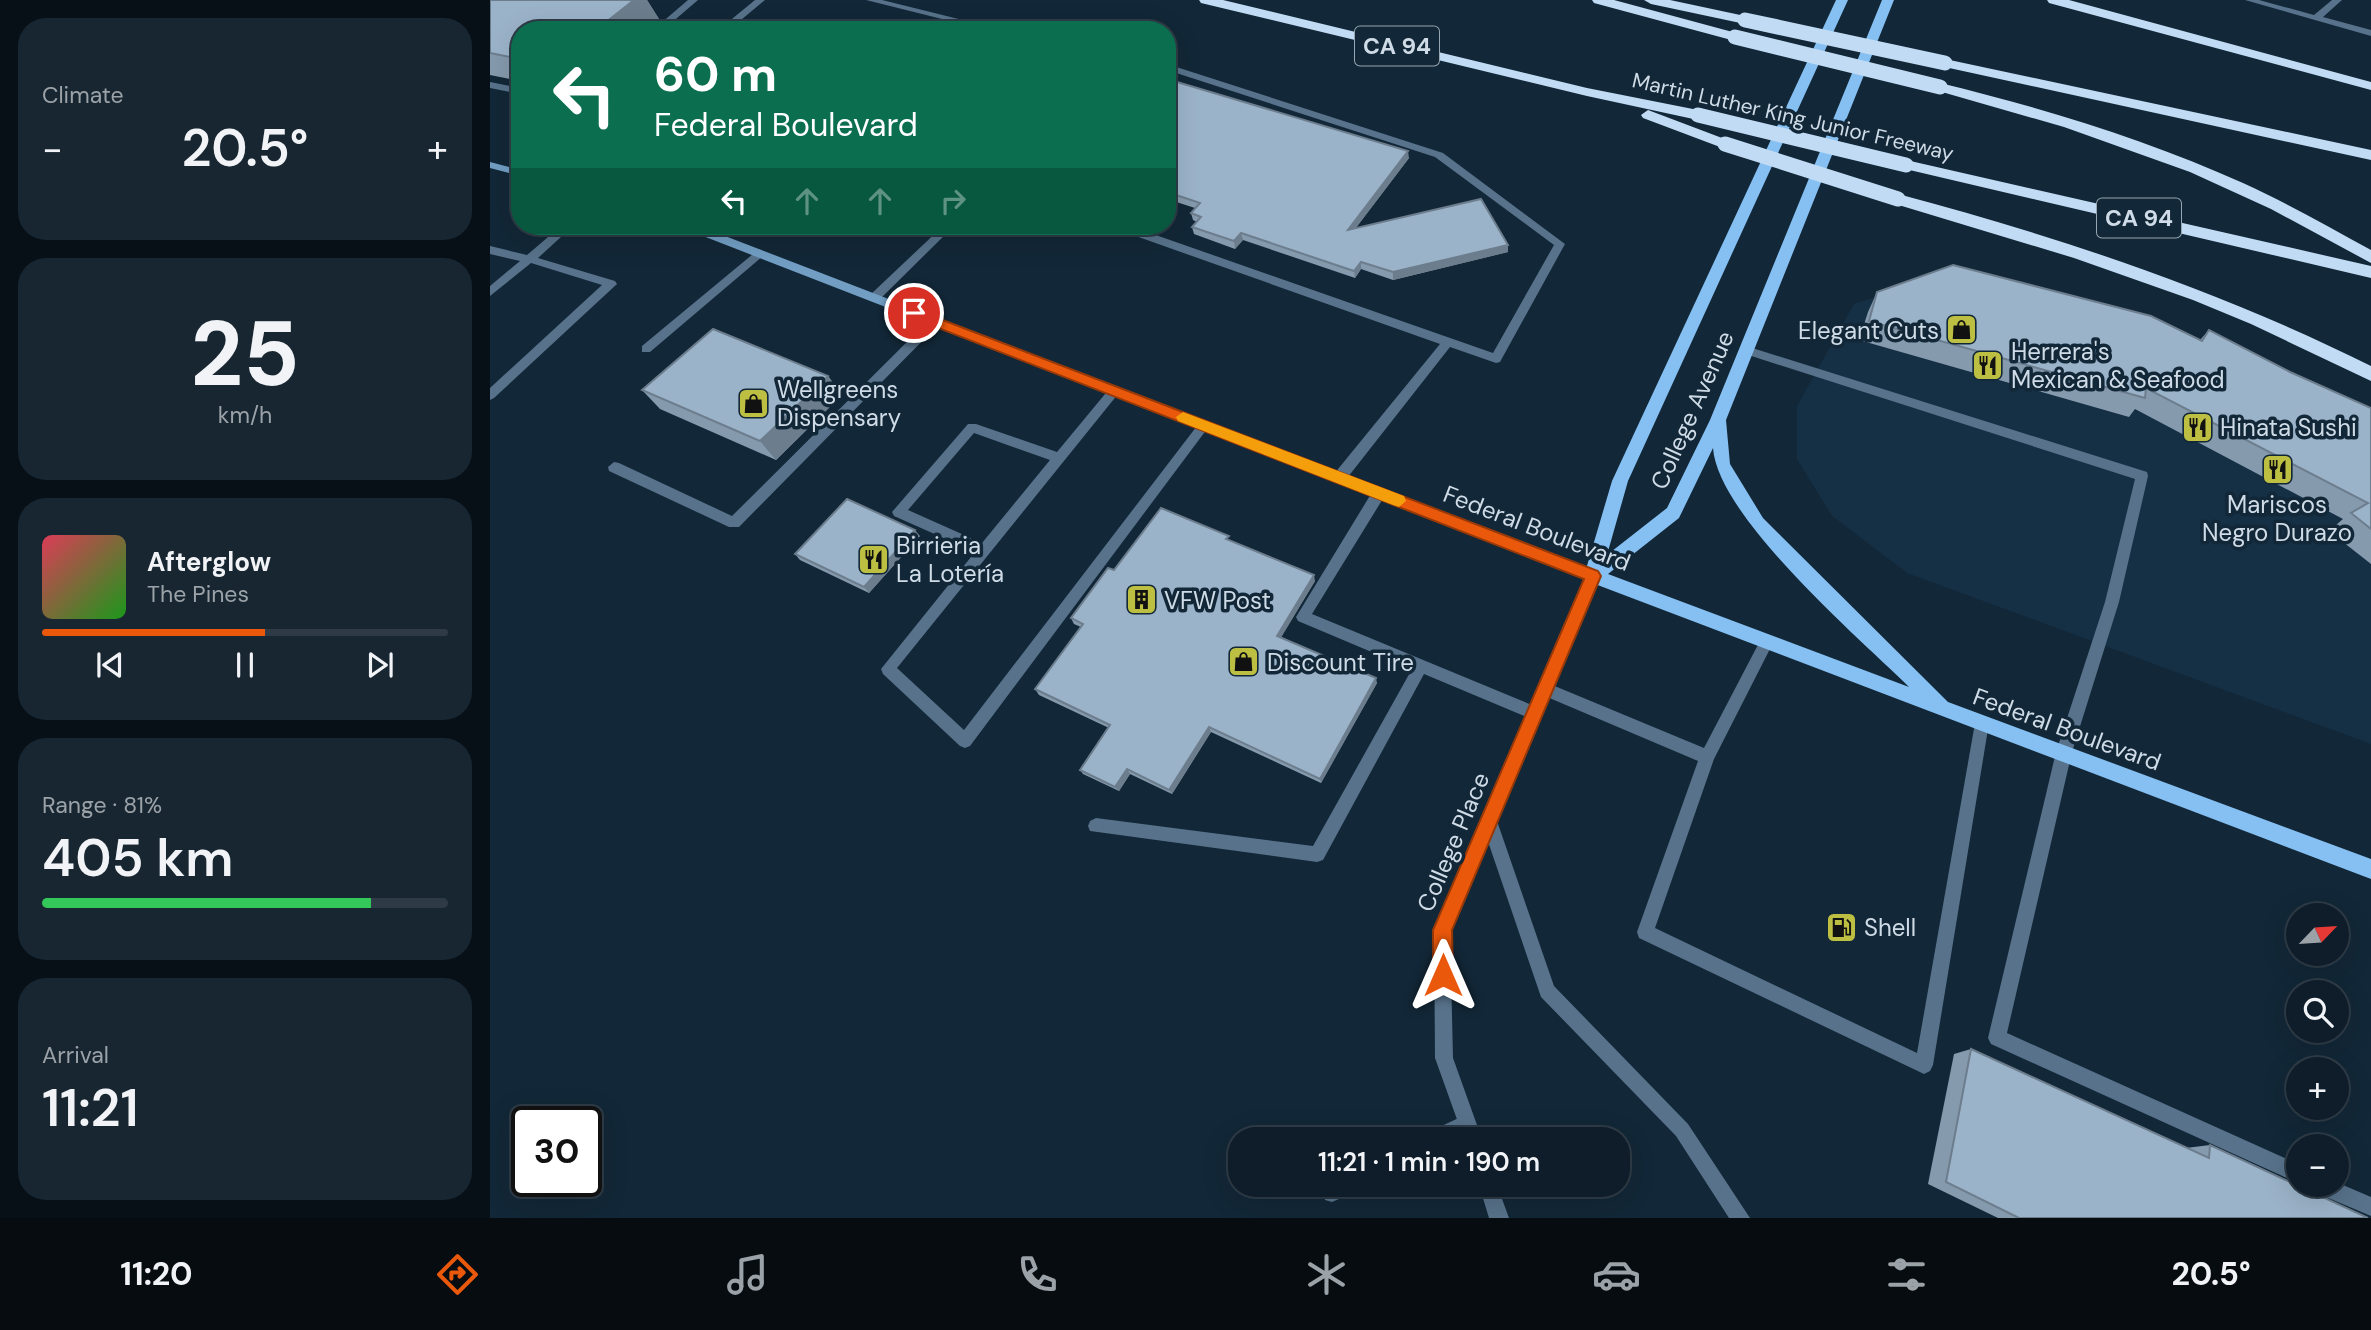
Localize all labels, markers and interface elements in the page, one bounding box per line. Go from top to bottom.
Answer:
road number: CA 94 [1355,26,1439,66]
text: 60 m [654,42,777,106]
icon: left [539,49,630,140]
street label: Martin Luther King Junior Freeway [1630,66,1957,168]
text: Climate [42,80,124,110]
text: Federal Boulevard [654,104,918,146]
text: 20.5° [182,114,308,182]
text: − [42,124,63,174]
text: + [427,124,448,174]
icon: left [715,182,753,220]
icon: ahead [788,182,826,220]
icon: ahead [861,182,899,220]
icon: right [934,182,972,220]
road number: CA 94 [2097,198,2181,238]
pin [884,283,944,343]
icon: arrive [895,294,933,332]
text: 25 [190,295,300,413]
shop icon: Elegant Cuts [1945,313,1979,347]
place label: Elegant Cuts [1798,315,1939,346]
street label: College Avenue [1643,326,1741,494]
place label: Herrera's Mexican & Seafood [2011,336,2225,395]
restaurant icon: Herrera's Mexican & Seafood [1971,348,2005,382]
place label: Wellgreens Dispensary [777,374,901,433]
shop icon: Wellgreens Dispensary [737,386,771,420]
text: km/h [218,400,272,430]
restaurant icon: Hinata Sushi [2180,410,2214,444]
place label: Hinata Sushi [2220,412,2357,443]
restaurant icon: Mariscos Negro Durazo [2260,453,2294,487]
street label: Federal Boulevard [1439,478,1635,578]
place label: Mariscos Negro Durazo [2202,489,2352,548]
place label: Birrieria La Lotería [896,530,1004,589]
restaurant icon: Birrieria La Lotería [856,542,890,576]
text: Afterglow [147,545,271,579]
text: The Pines [147,579,249,609]
building icon: VFW Post [1124,583,1158,617]
place label: VFW Post [1164,585,1271,616]
shop icon: Discount Tire [1227,645,1261,679]
icon: previous [91,646,129,684]
icon: pause [226,646,264,684]
icon: next [361,646,399,684]
place label: Discount Tire [1267,647,1414,678]
street label: Federal Boulevard [1969,681,2165,777]
street label: College Place [1410,768,1496,916]
text: Range · 81% [42,790,162,820]
text: 405 km [42,824,233,892]
north arrow [2286,903,2348,966]
map controls [2286,903,2349,1197]
fuel station icon: Shell [1824,910,1858,944]
place label: Shell [1864,912,1916,943]
position arrow [1406,938,1480,1012]
button: search [2286,980,2349,1043]
text: Arrival [42,1040,109,1070]
button: + [2286,1057,2349,1120]
text: 11:21 [42,1074,139,1142]
speed limit sign: 30 [511,1106,602,1197]
button: − [2286,1134,2349,1197]
text: 11:21 · 1 min · 190 m [1318,1145,1540,1179]
icon: directions [433,1250,482,1299]
icon: music [723,1250,772,1299]
icon: phone [1013,1250,1062,1299]
icon: climate [1302,1250,1351,1299]
icon: car [1592,1250,1641,1299]
icon: filters [1882,1250,1931,1299]
text: 11:20 [120,1253,193,1295]
text: 20.5° [2171,1253,2251,1295]

